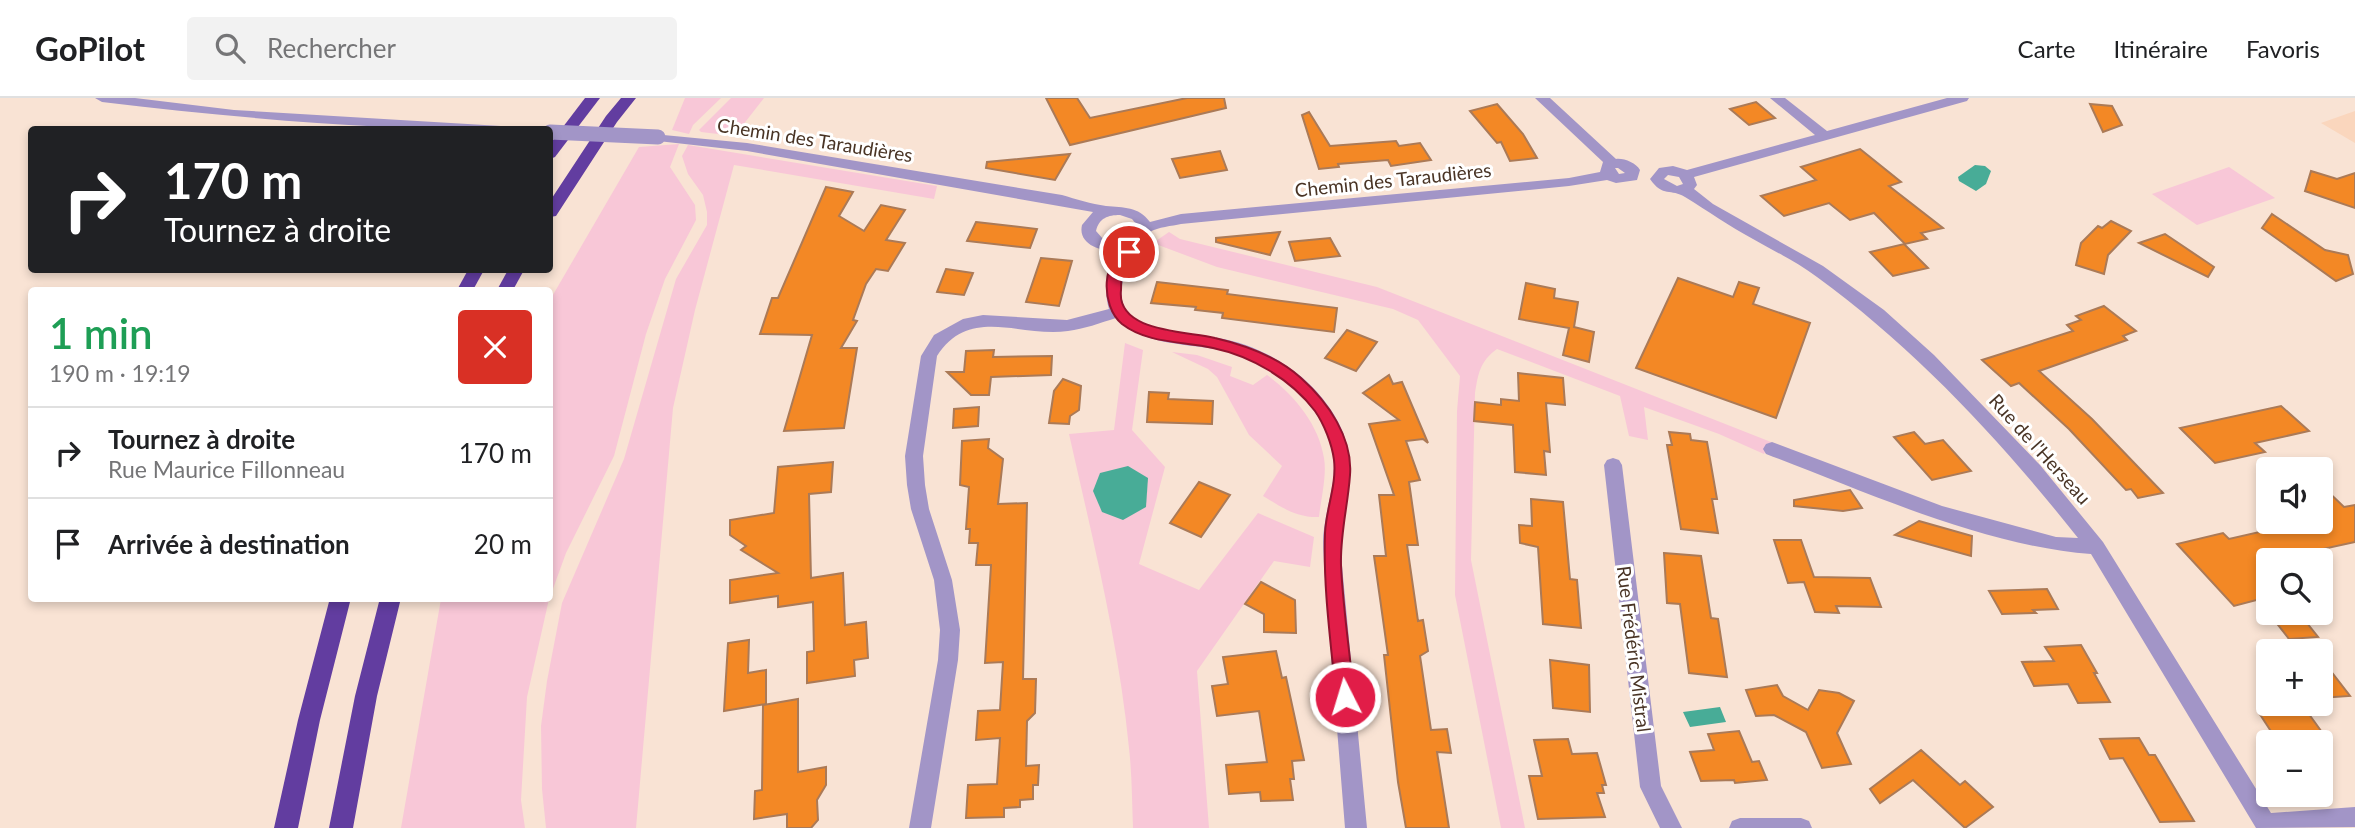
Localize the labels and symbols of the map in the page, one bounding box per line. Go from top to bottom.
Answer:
street label: Chemin des Taraudières [716,113,914,166]
street label: Chemin des Taraudières [1294,158,1492,201]
pin [1099,222,1159,282]
street label: Rue de l'Herseau [1985,389,2096,508]
street label: Rue Frédéric Mistral [1613,564,1656,733]
position arrow [1308,660,1382,734]

